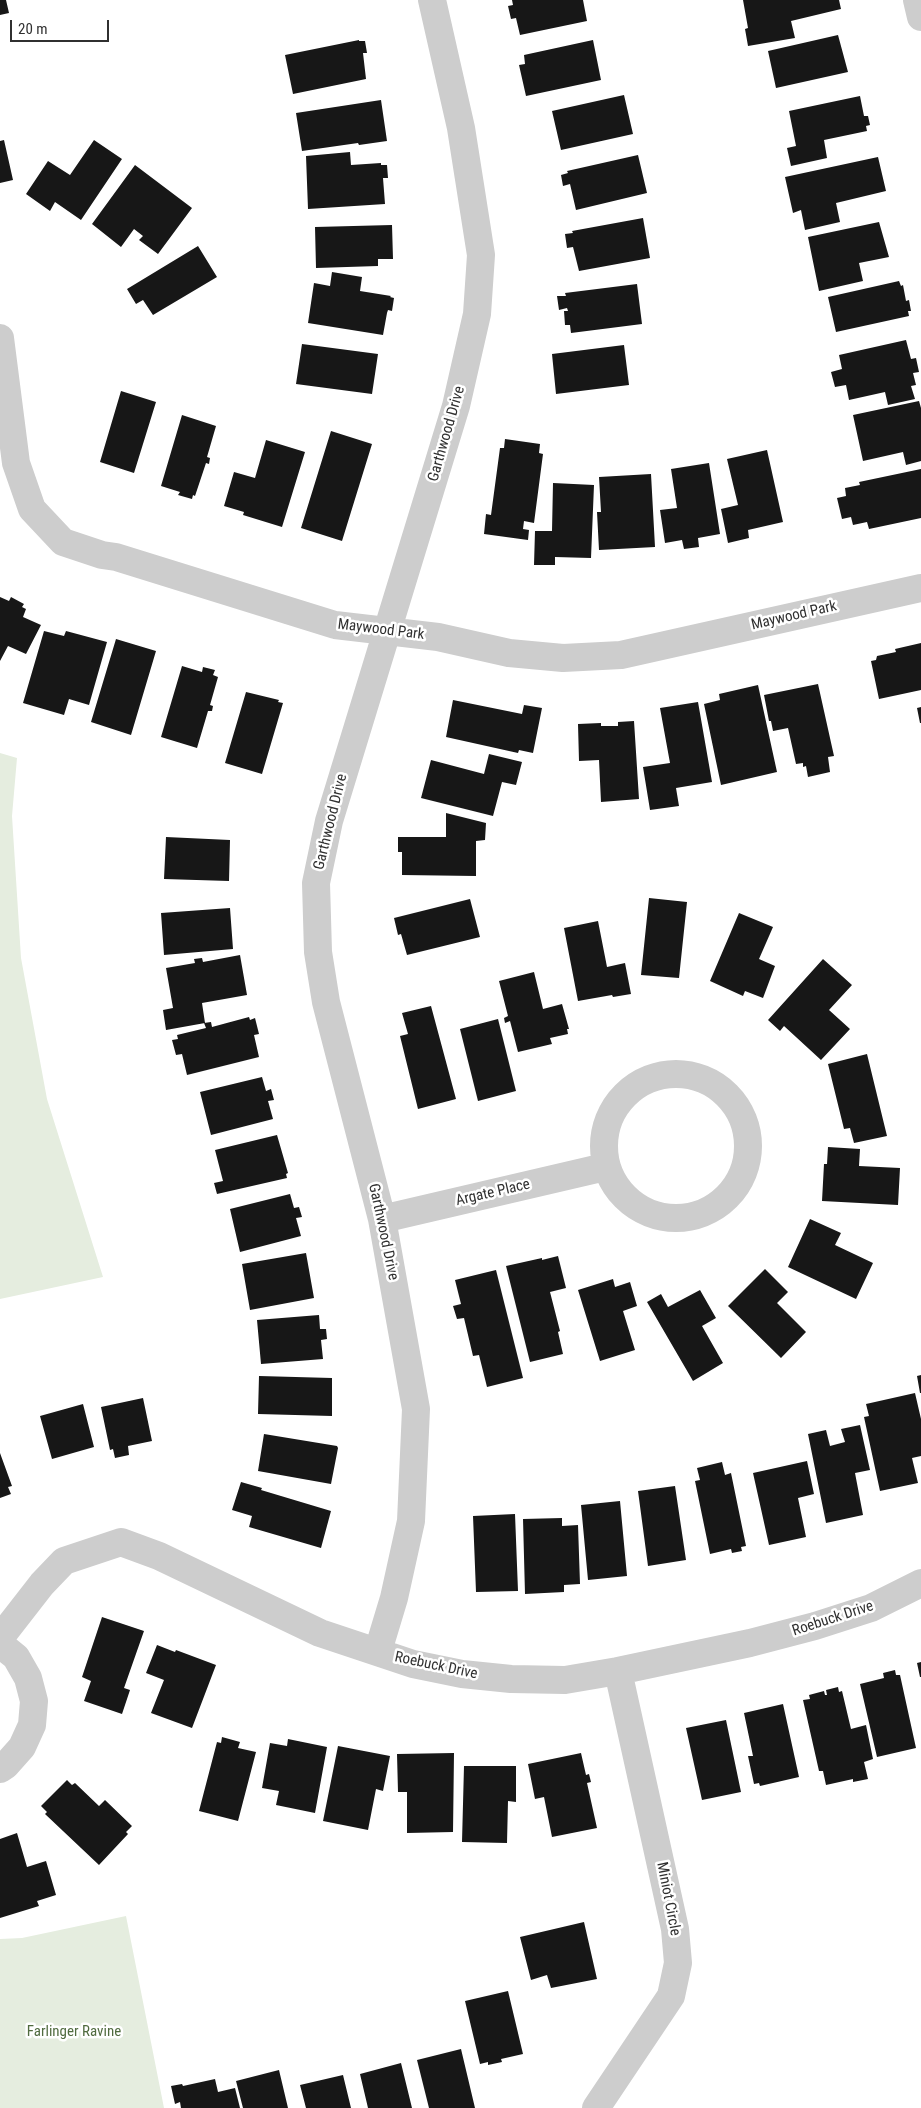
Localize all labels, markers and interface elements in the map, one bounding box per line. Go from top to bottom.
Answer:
scale bar [12,10,111,42]
text: 20 m [18,20,48,38]
street label: Garthwood Drive [425,384,469,484]
street label: Maywood Park [750,597,838,635]
street label: Maywood Park [337,616,425,644]
street label: Garthwood Drive [310,772,352,872]
street label: Argate Place [454,1176,532,1210]
street label: Garthwood Drive [364,1182,402,1282]
street label: Roebuck Drive [790,1597,876,1641]
street label: Roebuck Drive [393,1648,479,1684]
street label: Miniot Circle [652,1861,684,1937]
park label: Farlinger Ravine [27,2023,121,2041]

